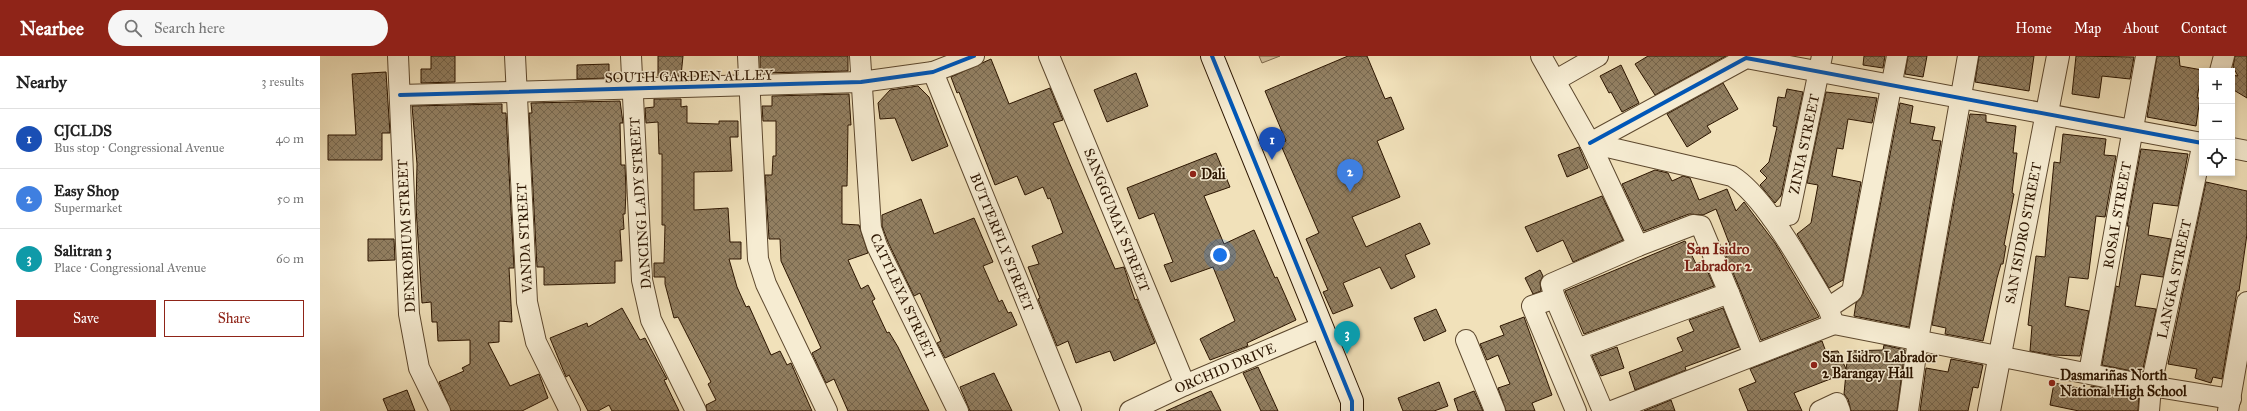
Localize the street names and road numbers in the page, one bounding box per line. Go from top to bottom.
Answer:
street label: SOUTH GARDEN ALLEY [605,67,775,86]
street label: ZINIA STREET [1786,92,1824,196]
street label: DANCING LADY STREET [626,116,655,290]
street label: SANGGUMAY STREET [1080,146,1153,295]
street label: DENROBIUM STREET [394,158,419,313]
street label: ROSAL STREET [2100,160,2135,270]
street label: SAN ISIDRO STREET [2001,161,2046,305]
street label: BUTTERFLY STREET [966,171,1037,314]
street label: VANDA STREET [513,182,536,295]
street label: LANGKA STREET [2154,217,2196,340]
street label: CATTLEYA STREET [866,231,939,362]
street label: ORCHID DRIVE [1172,339,1278,397]

